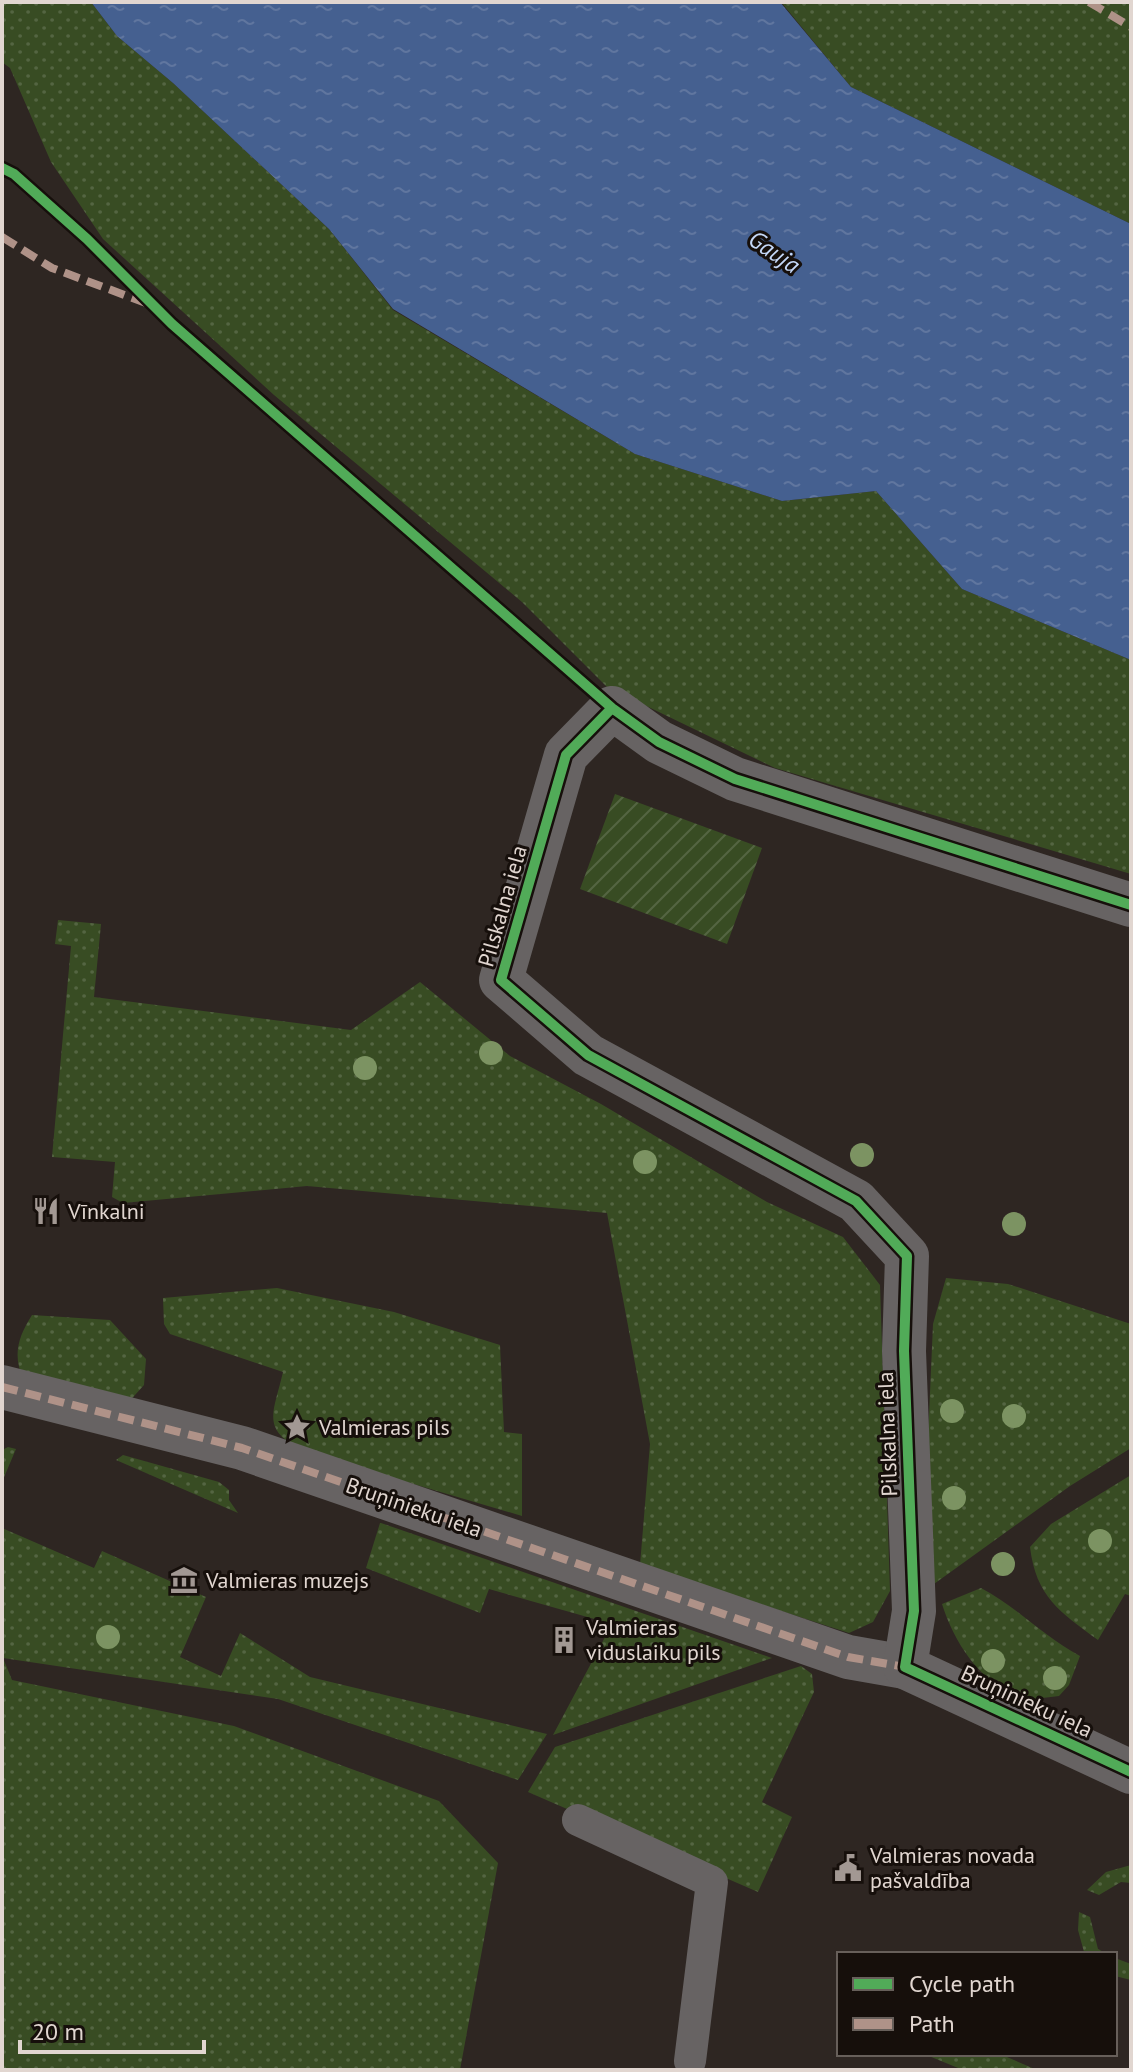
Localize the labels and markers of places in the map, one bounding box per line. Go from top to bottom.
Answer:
restaurant icon: Vīnkalni [31,1196,61,1226]
place label: Vīnkalni [67,1197,145,1225]
place icon: Valmieras pils [282,1412,312,1442]
place label: Valmieras pils [318,1413,450,1441]
museum icon: Valmieras muzejs [169,1565,199,1595]
place label: Valmieras muzejs [205,1566,369,1594]
place label: Valmieras viduslaiku pils [585,1613,720,1666]
building icon: Valmieras viduslaiku pils [549,1625,579,1655]
place label: Valmieras novada pašvaldība [869,1841,1035,1894]
public building icon: Valmieras novada pašvaldība [833,1853,863,1883]

